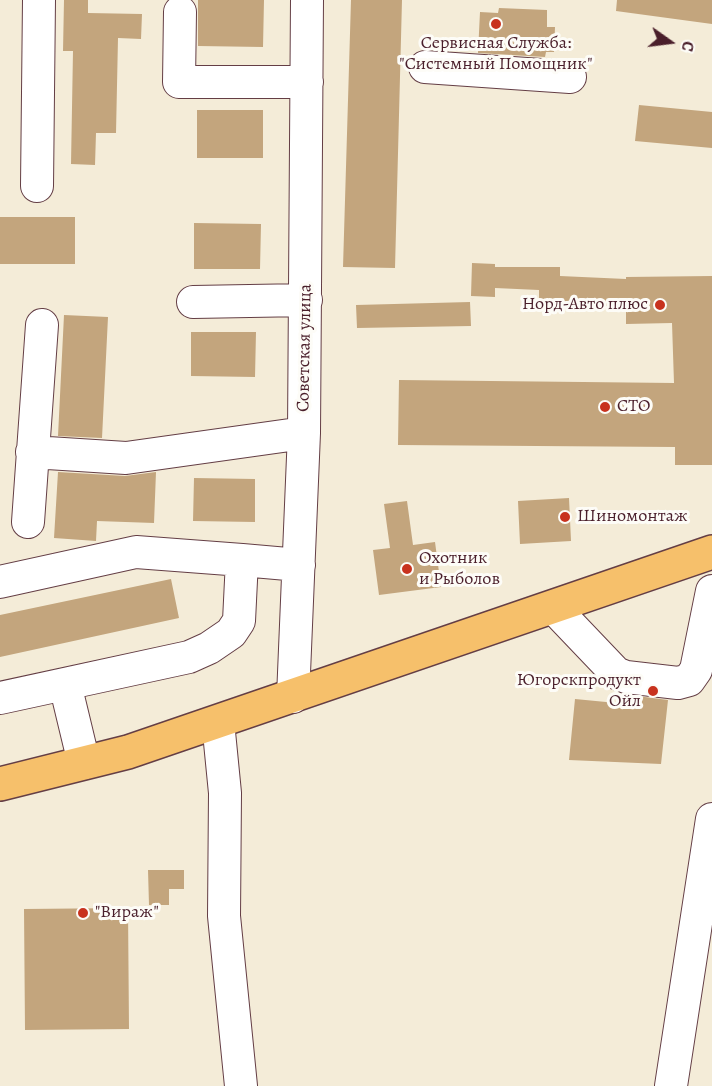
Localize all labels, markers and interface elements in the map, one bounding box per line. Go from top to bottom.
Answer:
north arrow [640,12,700,72]
marker: Сервисная Служба: "Системный Помощник" [489,17,503,31]
place label: Сервисная Служба: "Системный Помощник" [399,33,593,76]
text: С [676,39,699,54]
street label: Советская улица [293,284,317,412]
place label: Норд-Авто плюс [522,294,648,316]
marker: Норд-Авто плюс [653,298,667,312]
place label: СТО [617,396,650,418]
marker: СТО [598,400,612,414]
place label: Шиномонтаж [577,506,688,528]
marker: Шиномонтаж [558,510,572,524]
place label: Охотник и Рыболов [419,548,500,590]
marker: Охотник и Рыболов [400,562,414,576]
place label: Югорскпродукт Ойл [517,670,641,712]
marker: Югорскпродукт Ойл [646,684,660,698]
place label: "Вираж" [95,902,159,924]
marker: "Вираж" [76,906,90,920]

